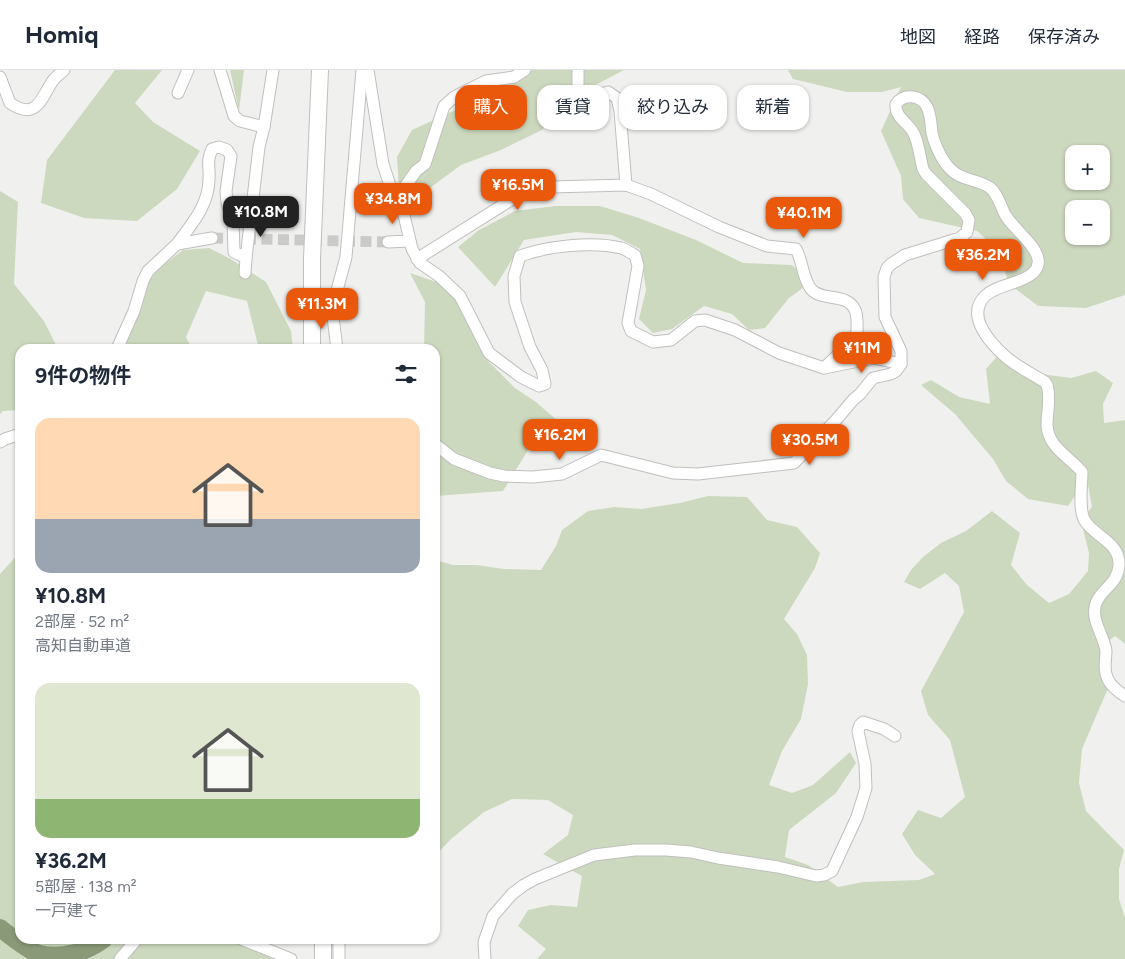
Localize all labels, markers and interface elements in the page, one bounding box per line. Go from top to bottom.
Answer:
text: Homiq [25,20,98,49]
text: 地図 [900,26,936,48]
text: 経路 [964,26,1000,48]
text: 保存済み [1028,26,1100,48]
chip: 購入 [455,85,527,130]
chip: 賃貸 [537,85,609,130]
chip: 絞り込み [619,85,727,130]
chip: 新着 [737,85,809,130]
map controls [1065,145,1110,245]
button: + [1065,145,1110,190]
pin: ¥16.5M [477,168,559,211]
text: ¥16.5M [492,175,544,194]
pin: ¥34.8M [352,182,434,225]
text: ¥34.8M [365,189,421,208]
pin: ¥10.8M [220,196,302,238]
pin: ¥40.1M [763,196,845,239]
button: − [1065,200,1110,245]
text: ¥10.8M [234,202,288,221]
text: ¥40.1M [777,203,831,222]
pin: ¥36.2M [942,238,1024,281]
text: ¥36.2M [956,245,1010,264]
pin: ¥11.3M [281,288,363,330]
text: ¥11.3M [297,294,347,313]
pin: ¥11M [832,332,892,374]
text: ¥11M [844,338,880,357]
icon: filters [392,360,420,388]
text: 9件の物件 [35,363,131,388]
pin: ¥16.2M [519,418,601,461]
pin: ¥30.5M [769,424,851,466]
text: ¥16.2M [534,425,586,444]
text: ¥30.5M [782,430,838,449]
icon: home [183,450,273,540]
text: ¥10.8M [35,583,106,608]
text: 2部屋 · 52 m² [35,612,129,631]
text: 高知自動車道 [35,636,131,655]
icon: home [183,715,273,805]
text: ¥36.2M [35,848,107,873]
text: 5部屋 · 138 m² [35,877,137,896]
text: 一戸建て [35,901,99,920]

